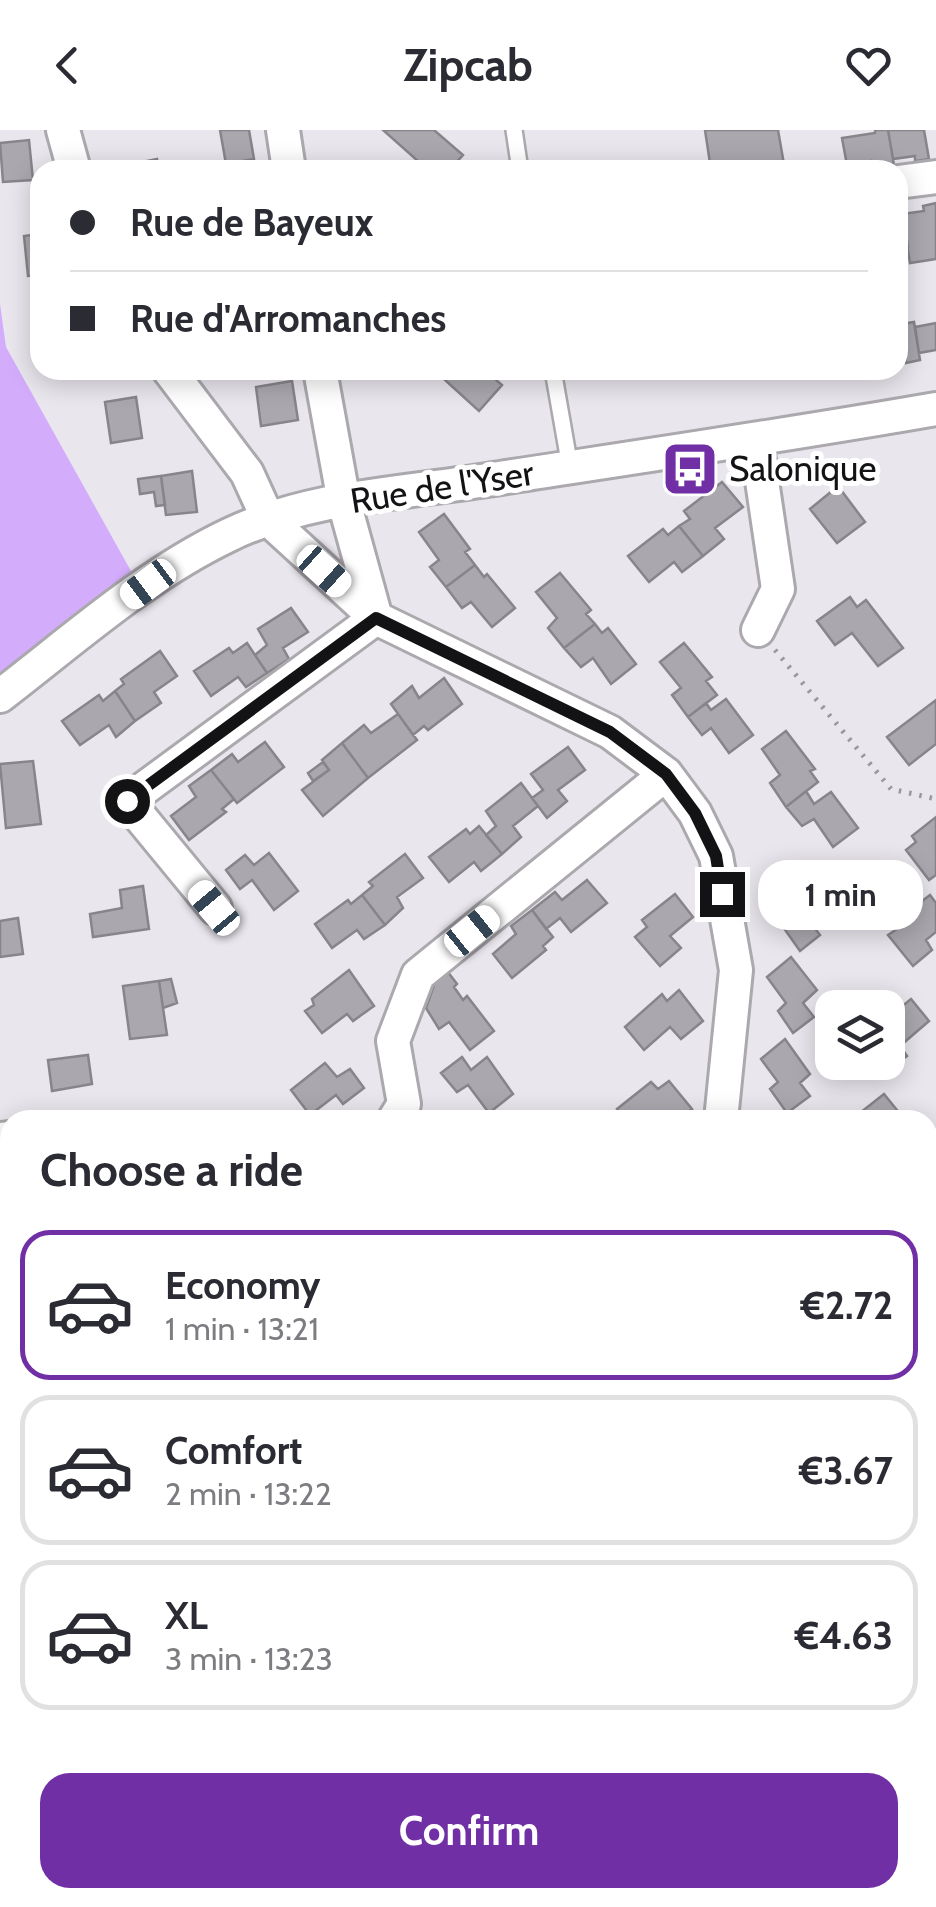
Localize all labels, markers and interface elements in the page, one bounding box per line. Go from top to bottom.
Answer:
icon: back [40,38,95,93]
text: Zipcab [403,38,533,92]
icon: heart [841,38,896,93]
text: Rue de Bayeux [130,199,373,246]
text: Rue d'Arromanches [130,295,446,342]
bus stop icon: Salonique [660,439,720,499]
place label: Salonique [729,447,876,490]
street label: Rue de l'Yser [347,451,537,522]
car [292,540,356,602]
car [115,554,181,614]
route start [105,779,150,824]
callout: 1 min [757,859,922,929]
route end [700,872,745,917]
car [183,875,245,941]
text: 1 min [804,875,877,914]
car [439,900,505,962]
map controls [815,990,905,1080]
button: layers [815,990,905,1080]
text: Choose a ride [40,1143,303,1197]
icon: car [45,1260,135,1350]
text: Economy [165,1262,320,1309]
text: €2.72 [801,1282,893,1329]
text: 1 min · 13:21 [165,1309,319,1348]
icon: car [45,1425,135,1515]
text: Comfort [165,1427,302,1474]
text: €3.67 [799,1447,893,1494]
text: 2 min · 13:22 [165,1474,332,1513]
icon: car [45,1590,135,1680]
text: XL [165,1592,208,1639]
text: €4.63 [795,1612,893,1659]
text: 3 min · 13:23 [165,1639,333,1678]
button: Confirm [40,1773,898,1888]

